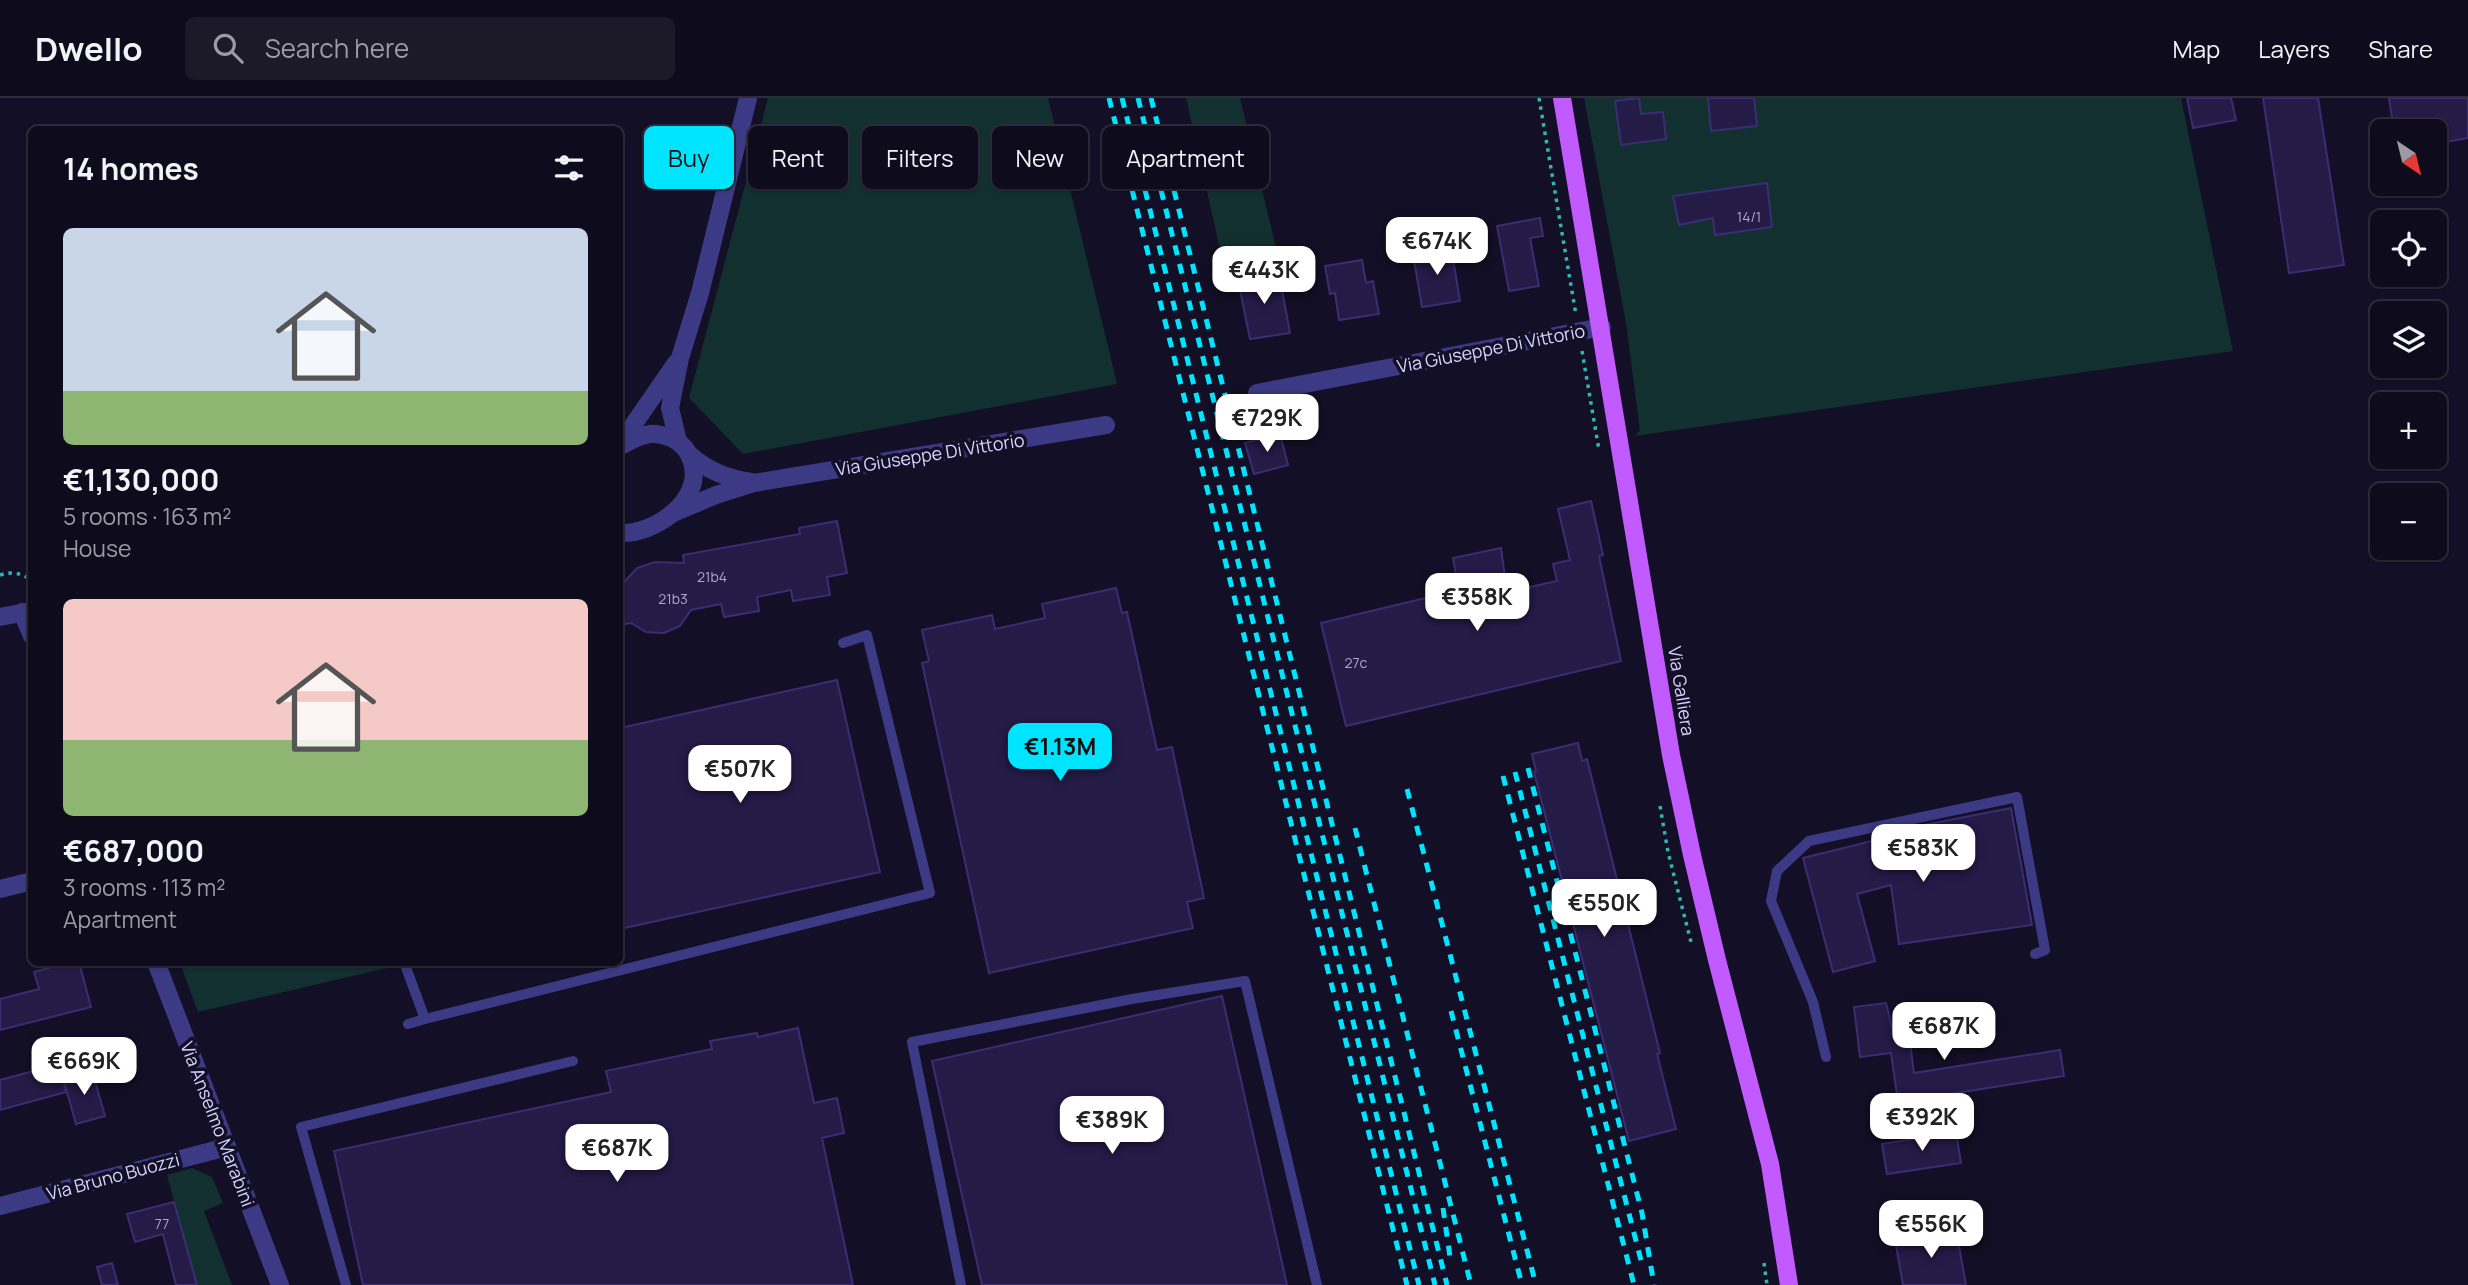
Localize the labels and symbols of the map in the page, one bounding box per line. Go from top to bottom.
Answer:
north arrow [2370,119,2446,196]
house number: 14/1 [1737,207,1761,226]
pin: €674K [1388,218,1486,277]
pin: €443K [1215,246,1313,306]
street label: Via Giuseppe Di Vittorio [1395,318,1587,378]
pin: €729K [1218,394,1316,454]
street label: Via Giuseppe Di Vittorio [834,427,1026,481]
house number: 21b4 [697,567,727,586]
pin: €358K [1428,574,1526,633]
house number: 21b3 [658,589,688,608]
street label: Via Galliera [1663,645,1701,737]
house number: 27c [1345,653,1368,672]
pin: €1.13M [1003,724,1117,783]
pin: €507K [691,746,789,805]
pin: €583K [1874,824,1972,884]
pin: €550K [1555,880,1653,939]
pin: €687K [1895,1002,1993,1062]
pin: €669K [35,1038,133,1097]
street label: Via Anselmo Marabini [175,1038,261,1210]
pin: €392K [1873,1094,1971,1153]
pin: €389K [1063,1096,1161,1156]
pin: €687K [568,1124,666,1184]
street label: Via Bruno Buozzi [44,1147,182,1205]
pin: €556K [1882,1200,1980,1260]
house number: 77 [155,1214,169,1233]

